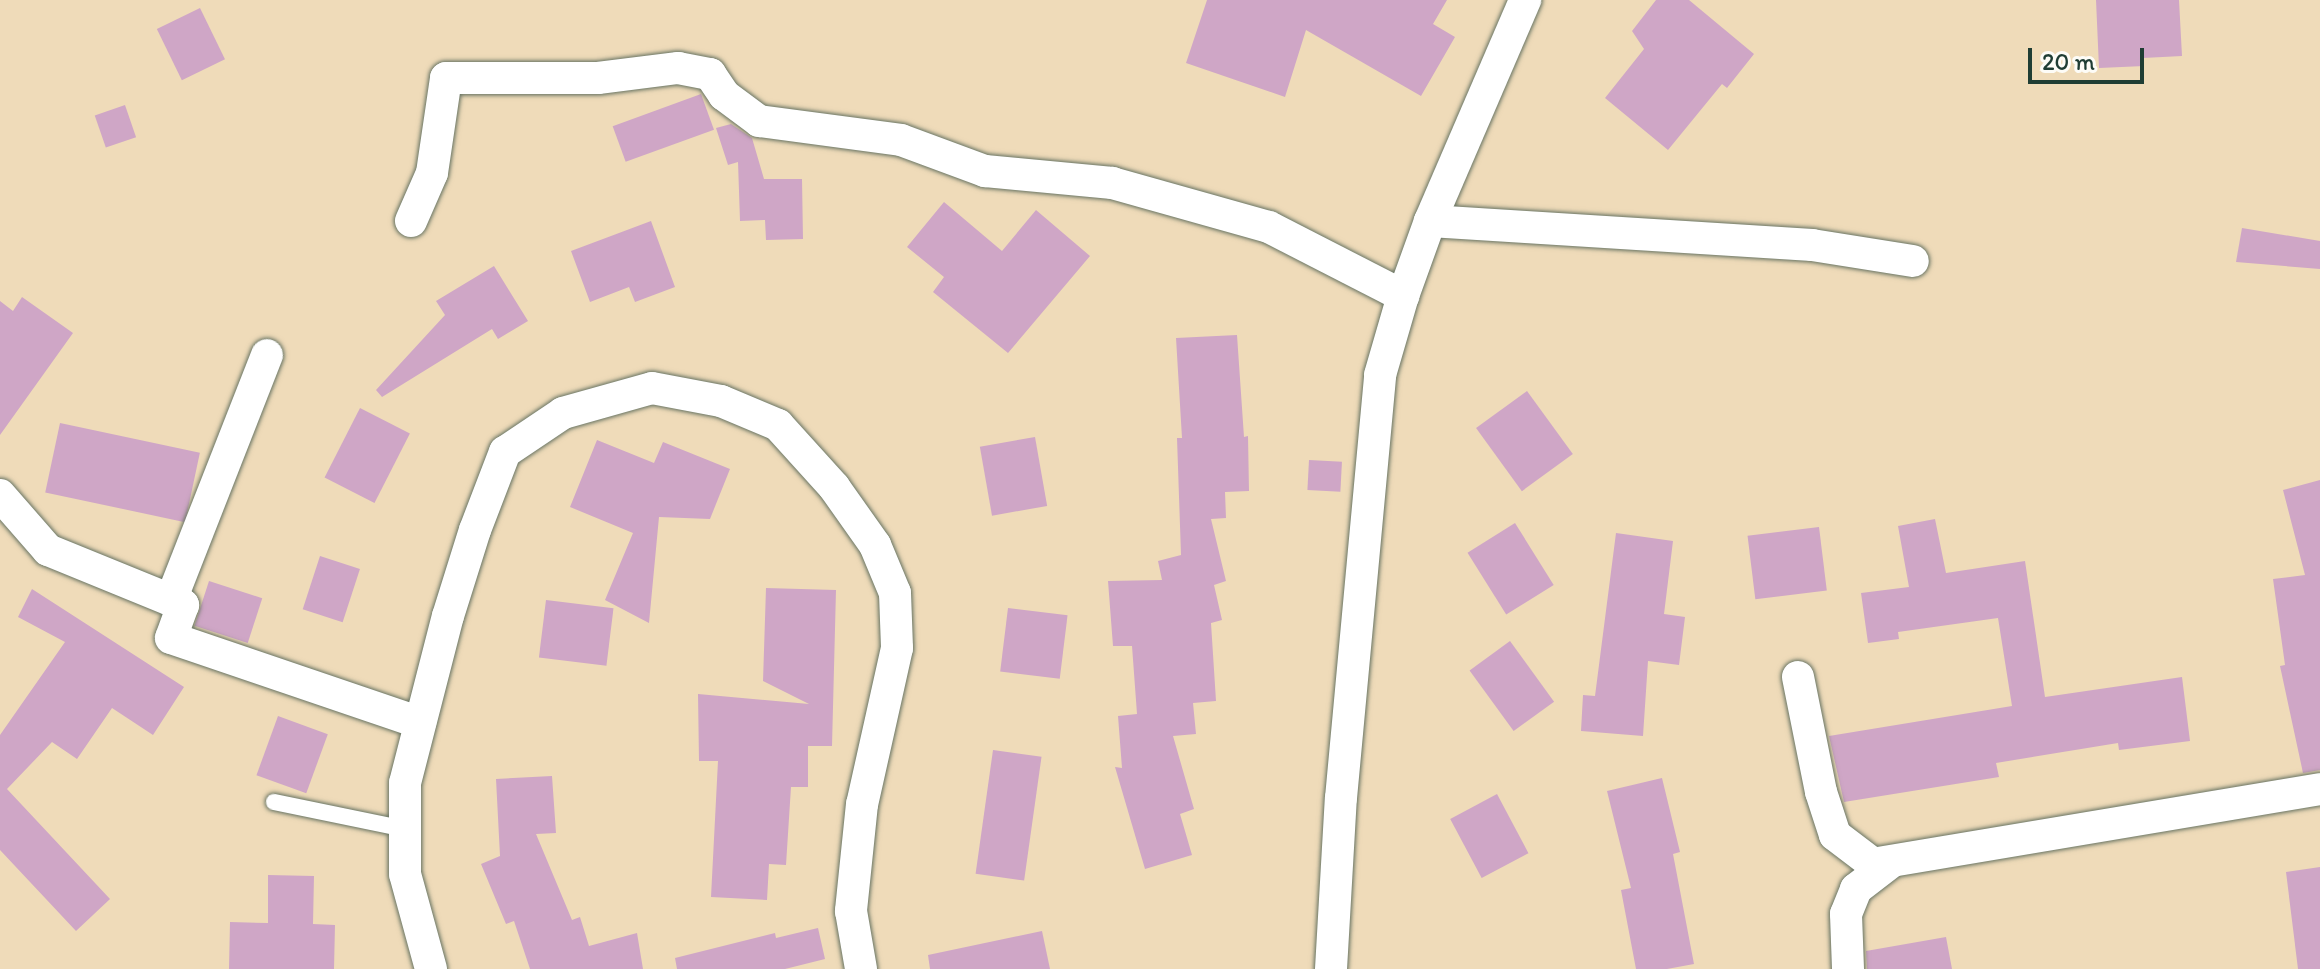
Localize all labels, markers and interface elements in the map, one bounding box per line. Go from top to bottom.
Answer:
scale bar [2032,32,2148,82]
text: 20 m [2042,47,2095,76]

